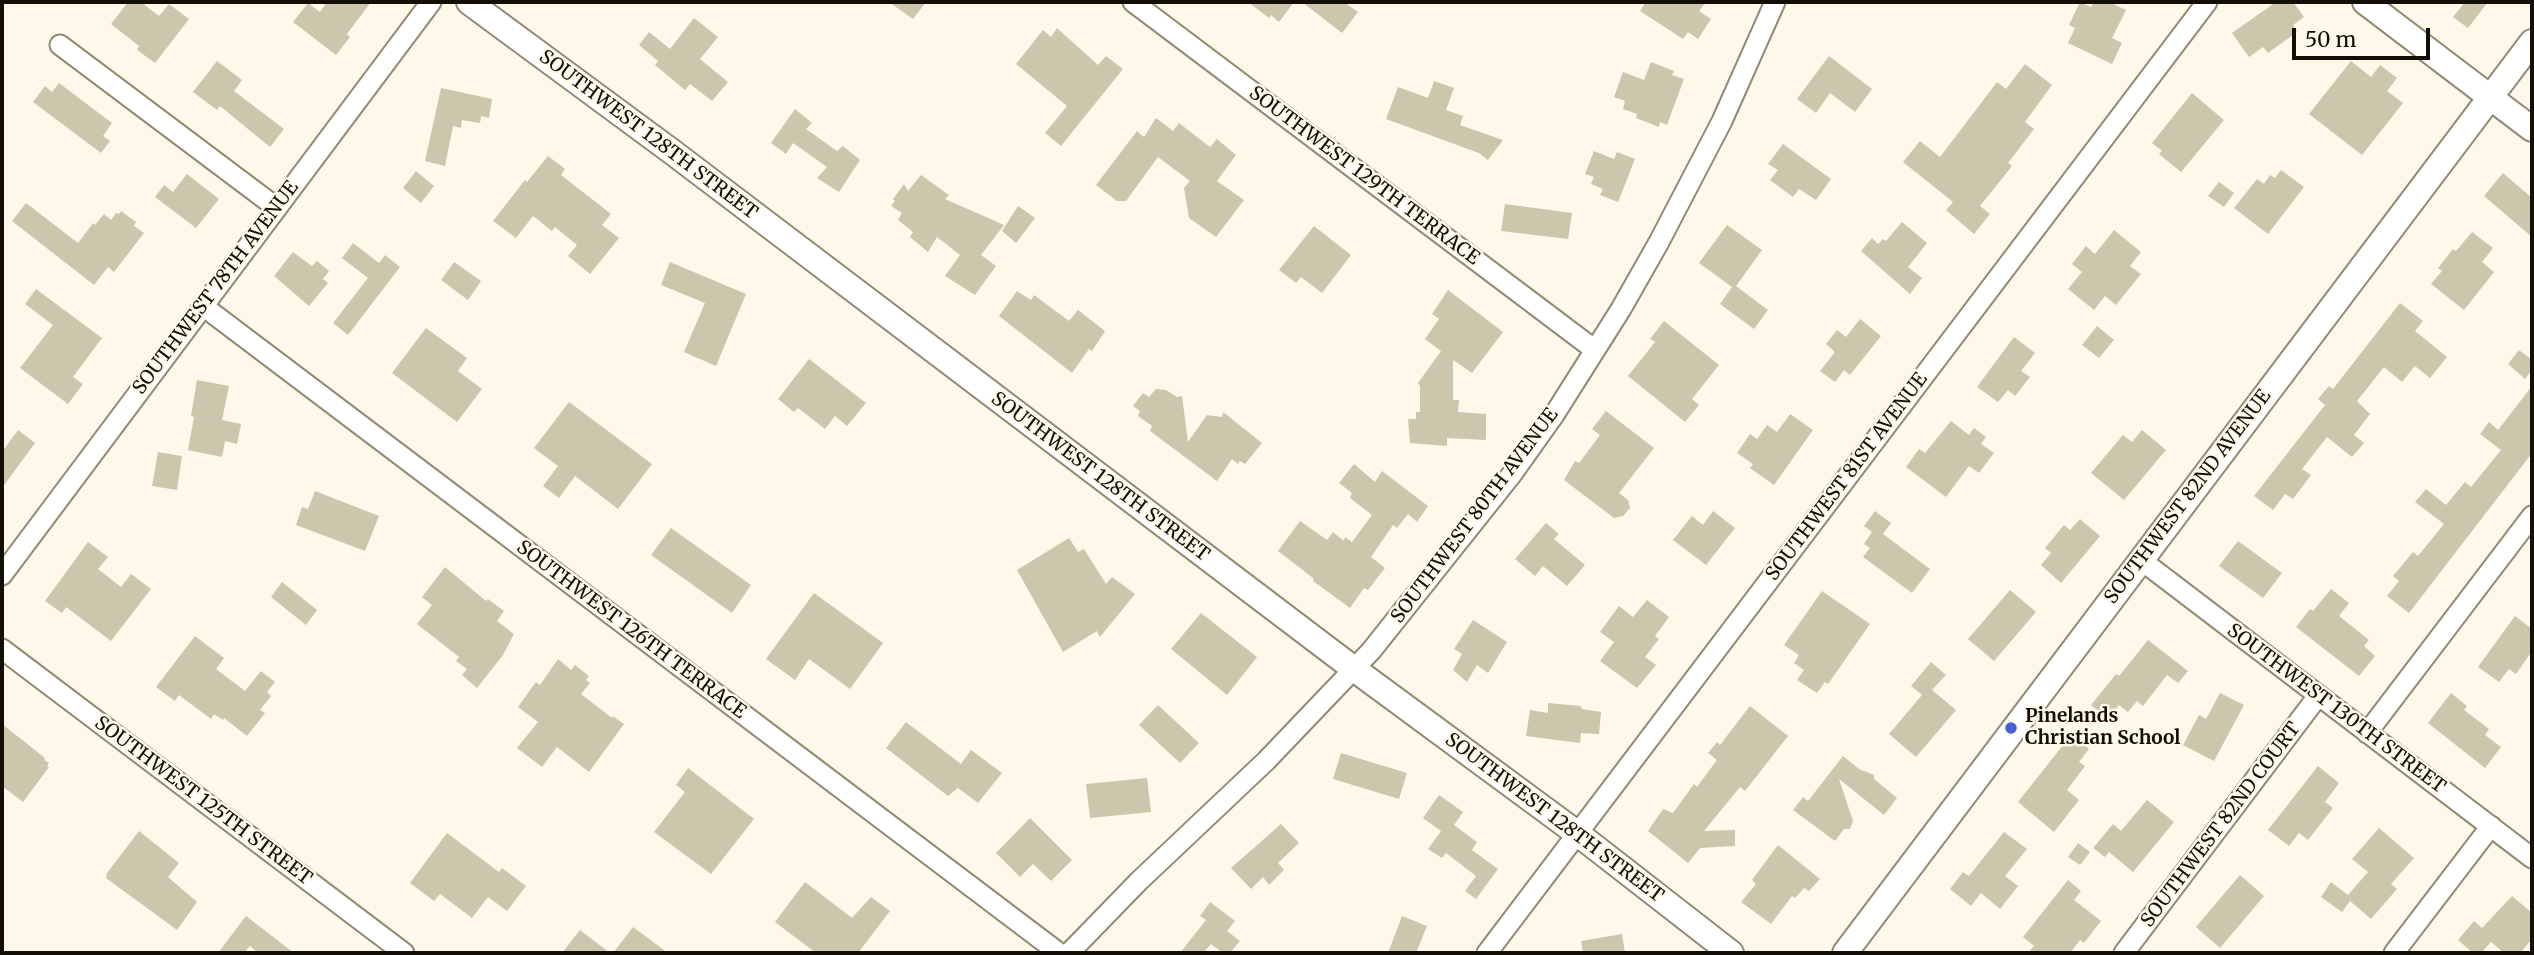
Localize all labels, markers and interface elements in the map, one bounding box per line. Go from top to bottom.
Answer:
scale bar [2296,14,2434,58]
text: 50 m [2305,26,2356,53]
street label: SOUTHWEST 128TH STREET [534,46,762,224]
street label: SOUTHWEST 129TH TERRACE [1244,82,1484,270]
street label: SOUTHWEST 78TH AVENUE [128,177,304,399]
street label: SOUTHWEST 81ST AVENUE [1761,369,1933,585]
street label: SOUTHWEST 82ND AVENUE [2100,385,2276,609]
street label: SOUTHWEST 128TH STREET [986,388,1214,566]
street label: SOUTHWEST 80TH AVENUE [1387,404,1563,628]
street label: SOUTHWEST 126TH TERRACE [512,536,750,724]
street label: SOUTHWEST 130TH STREET [2222,619,2450,799]
place label: Pinelands Christian School [2025,706,2181,750]
street label: SOUTHWEST 125TH STREET [90,712,316,890]
street label: SOUTHWEST 82ND COURT [2137,718,2305,932]
marker: Pinelands Christian School [2003,720,2019,736]
street label: SOUTHWEST 128TH STREET [1440,729,1668,907]

